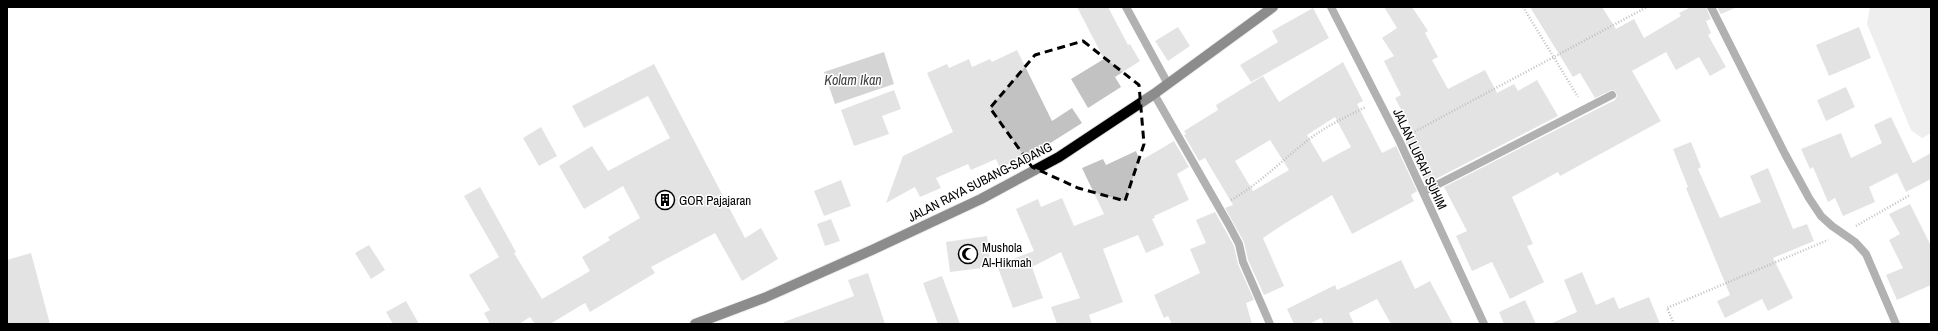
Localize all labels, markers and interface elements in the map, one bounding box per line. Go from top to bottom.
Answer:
water label: Kolam Ikan [824,71,882,89]
street label: JALAN LURAH SUHIM [1389,106,1451,212]
street label: JALAN RAYA SUBANG-SADANG [905,138,1055,226]
building icon: GOR Pajajaran [654,189,676,211]
place label: GOR Pajajaran [679,192,751,209]
place label: Mushola Al-Hikmah [981,239,1032,271]
mosque icon: Mushola Al-Hikmah [957,243,979,265]

